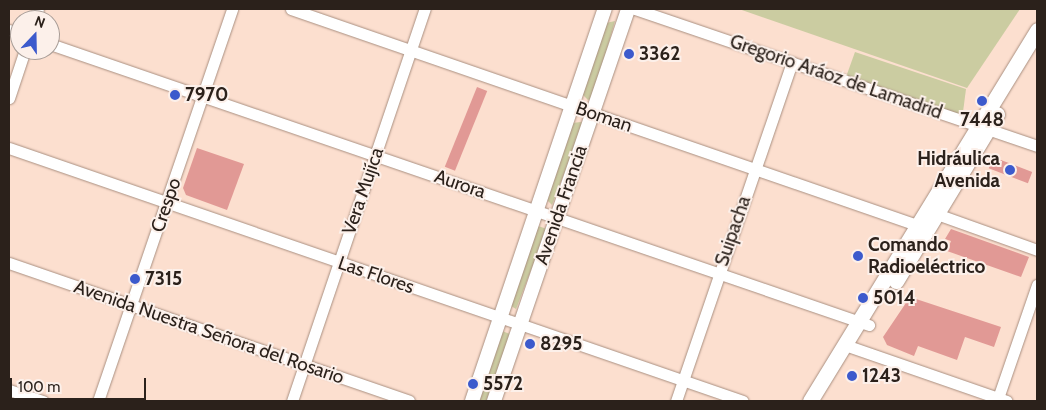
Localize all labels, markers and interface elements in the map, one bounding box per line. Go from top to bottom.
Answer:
north arrow [10,10,60,60]
text: N [32,12,48,32]
street label: Gregorio Aráoz de Lamadrid [727,30,945,124]
place label: 3362 [639,43,680,65]
marker: 3362 [623,48,635,60]
place label: 7970 [185,84,228,106]
marker: 7970 [169,89,181,101]
marker: 7448 [976,95,988,107]
street label: Boman [573,97,635,137]
place label: 7448 [960,109,1004,131]
street label: Avenida Francia [530,142,592,268]
street label: Vera Mujíca [338,145,388,237]
place label: Hidráulica Avenida [917,148,1000,192]
marker: Hidráulica Avenida [1004,164,1016,176]
street label: Aurora [431,165,489,203]
street label: Crespo [146,175,186,235]
street label: Suipacha [710,193,756,269]
place label: Comando Radioeléctrico [868,234,985,278]
marker: Comando Radioeléctrico [852,250,864,262]
street label: Las Flores [335,251,417,299]
place label: 7315 [145,268,182,290]
marker: 7315 [129,273,141,285]
street label: Avenida Nuestra Señora del Rosario [71,275,347,389]
place label: 5014 [873,287,915,309]
marker: 5014 [857,292,869,304]
place label: 8295 [540,333,582,355]
marker: 8295 [524,338,536,350]
place label: 1243 [862,365,901,387]
scale bar [12,368,149,400]
marker: 1243 [846,370,858,382]
place label: 5572 [483,373,523,395]
text: 100 m [18,378,60,396]
marker: 5572 [467,378,479,390]

